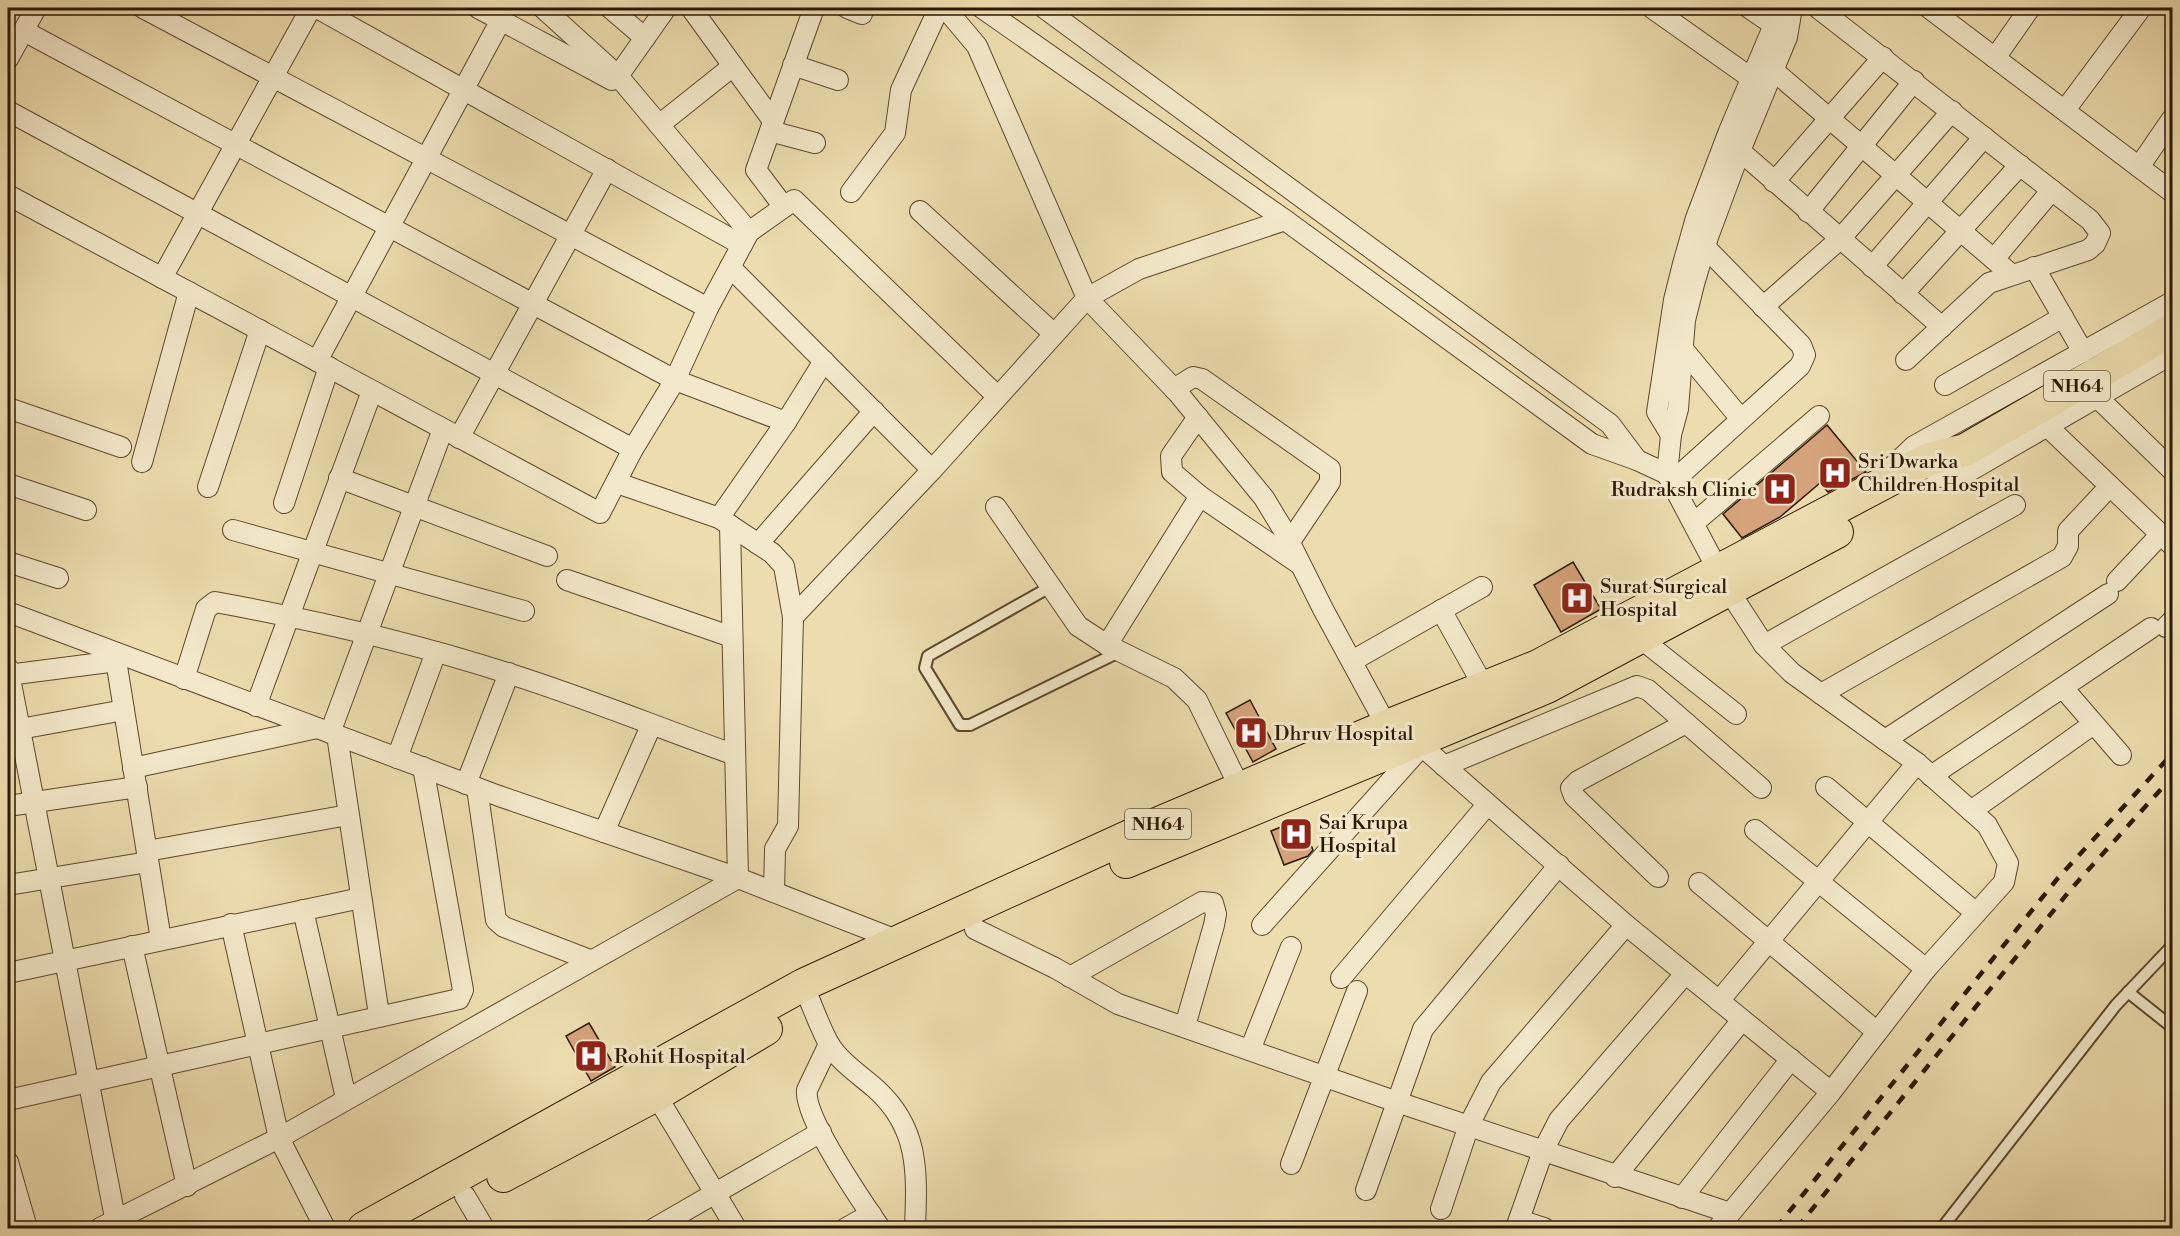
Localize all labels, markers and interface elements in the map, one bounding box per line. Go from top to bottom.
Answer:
road number: NH64 [2044,371,2110,401]
place label: Sri Dwarka Children Hospital [1858,450,2020,498]
hospital icon: Sri Dwarka Children Hospital [1817,455,1853,491]
hospital icon: Rudraksh Clinic [1762,471,1798,507]
place label: Rudraksh Clinic [1611,478,1757,503]
place label: Surat Surgical Hospital [1600,575,1727,623]
hospital icon: Surat Surgical Hospital [1559,580,1595,616]
hospital icon: Dhruv Hospital [1233,715,1269,751]
place label: Dhruv Hospital [1274,722,1414,747]
road number: NH64 [1125,809,1191,839]
place label: Sai Krupa Hospital [1319,811,1409,859]
hospital icon: Sai Krupa Hospital [1278,816,1314,852]
hospital icon: Rohit Hospital [573,1038,609,1074]
place label: Rohit Hospital [614,1045,746,1070]

